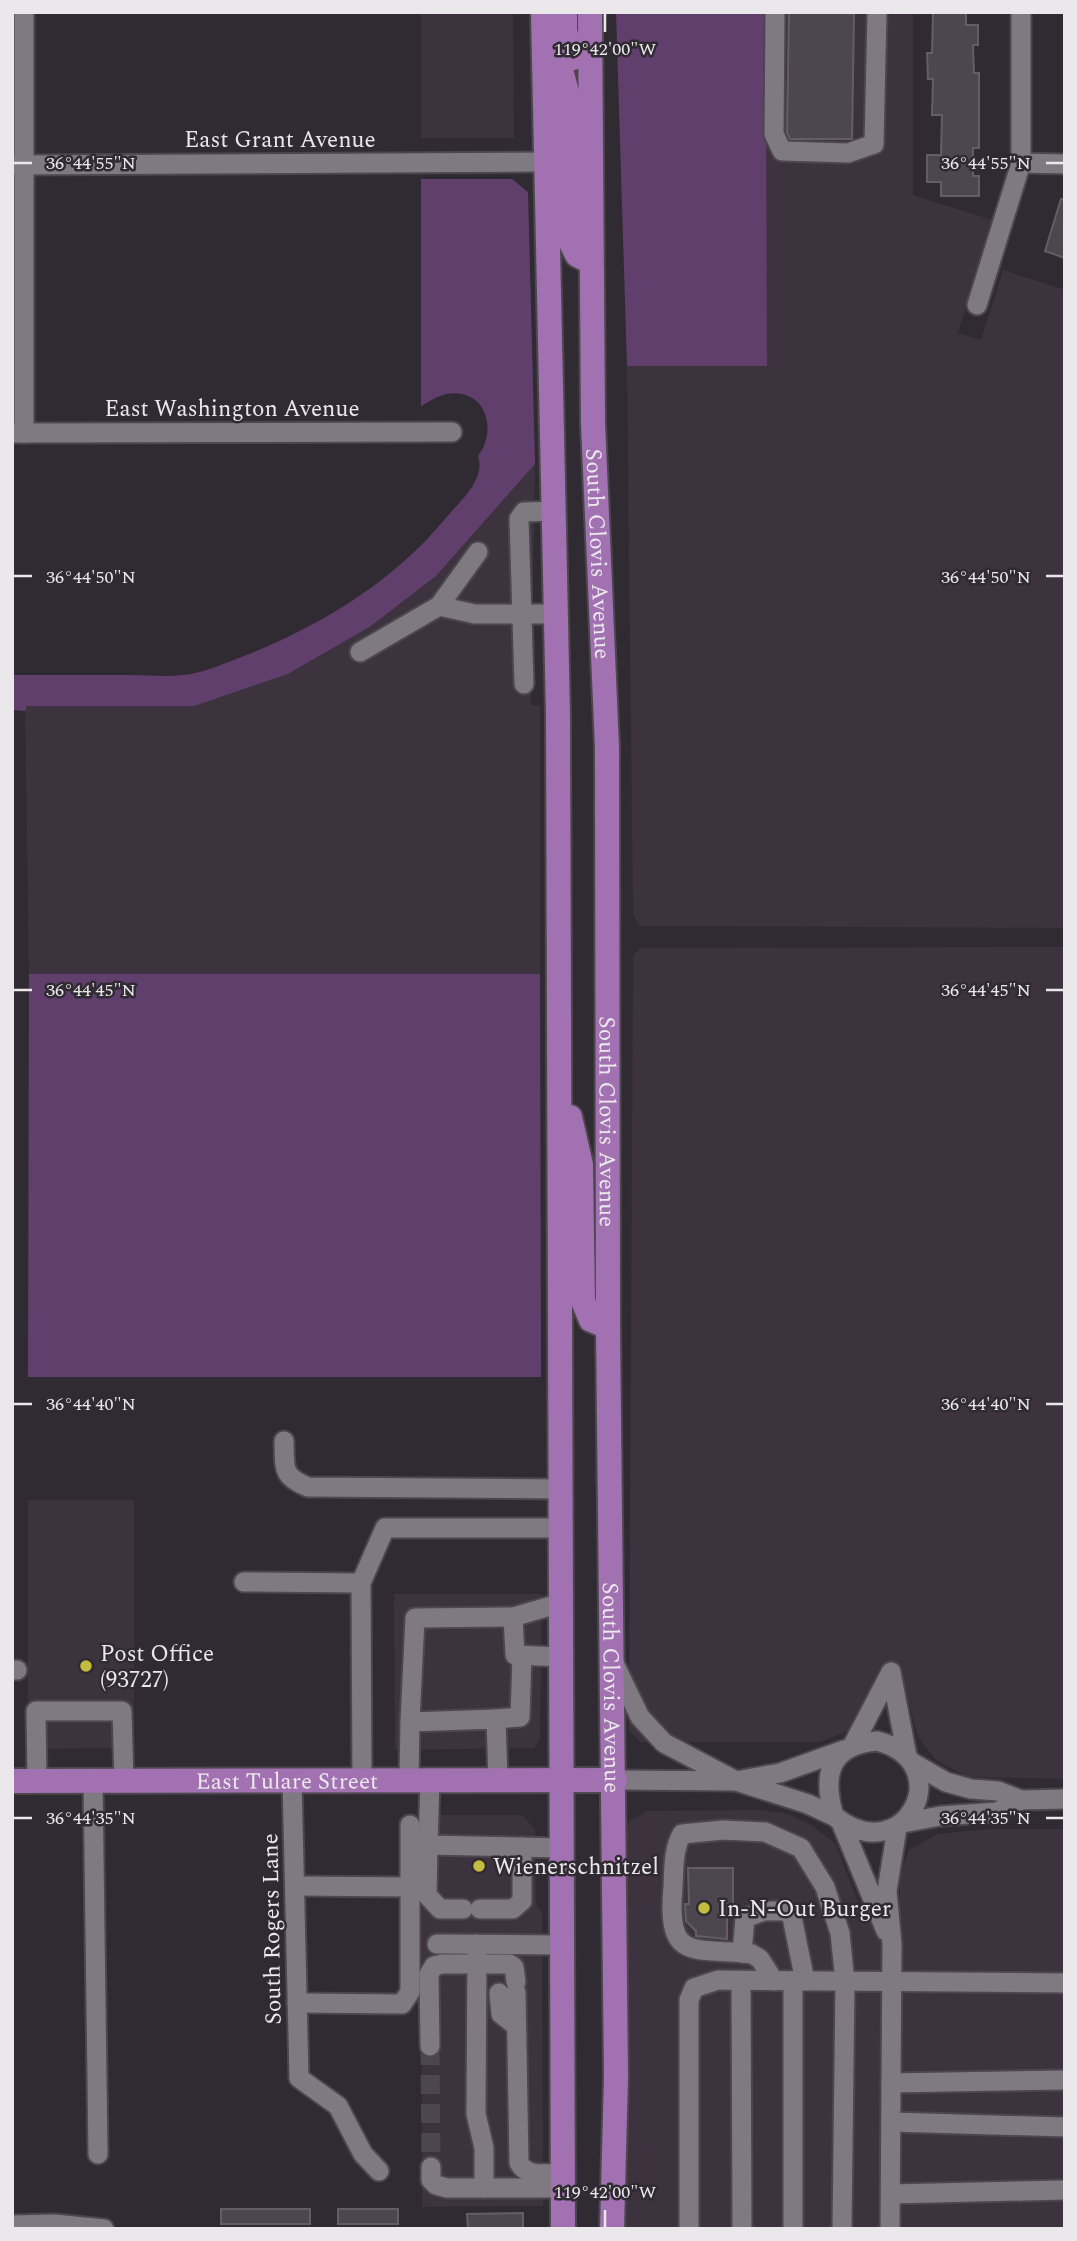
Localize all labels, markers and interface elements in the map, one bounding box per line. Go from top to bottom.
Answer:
text: 119°42'00"W [554,36,656,63]
street label: East Grant Avenue [184,123,376,158]
text: 36°44'55"N [46,150,136,177]
text: 36°44'55"N [941,150,1031,177]
street label: East Washington Avenue [104,392,360,427]
street label: South Clovis Avenue [575,448,619,660]
text: 36°44'50"N [46,564,136,591]
text: 36°44'50"N [941,564,1031,591]
text: 36°44'45"N [46,977,136,1004]
text: 36°44'45"N [941,977,1031,1004]
street label: South Clovis Avenue [588,1016,624,1227]
text: 36°44'40"N [46,1391,136,1418]
text: 36°44'40"N [941,1391,1031,1418]
street label: South Clovis Avenue [592,1582,629,1793]
place label: Post Office (93727) [100,1637,214,1698]
marker: Post Office (93727) [78,1658,94,1674]
street label: East Tulare Street [196,1764,378,1800]
text: 36°44'35"N [46,1805,136,1832]
text: 36°44'35"N [941,1805,1031,1832]
street label: South Rogers Lane [253,1833,292,2025]
place label: Wienerschnitzel [493,1850,659,1885]
marker: Wienerschnitzel [471,1858,487,1874]
place label: In-N-Out Burger [718,1892,891,1927]
marker: In-N-Out Burger [696,1900,712,1916]
text: 119°42'00"W [554,2179,656,2206]

